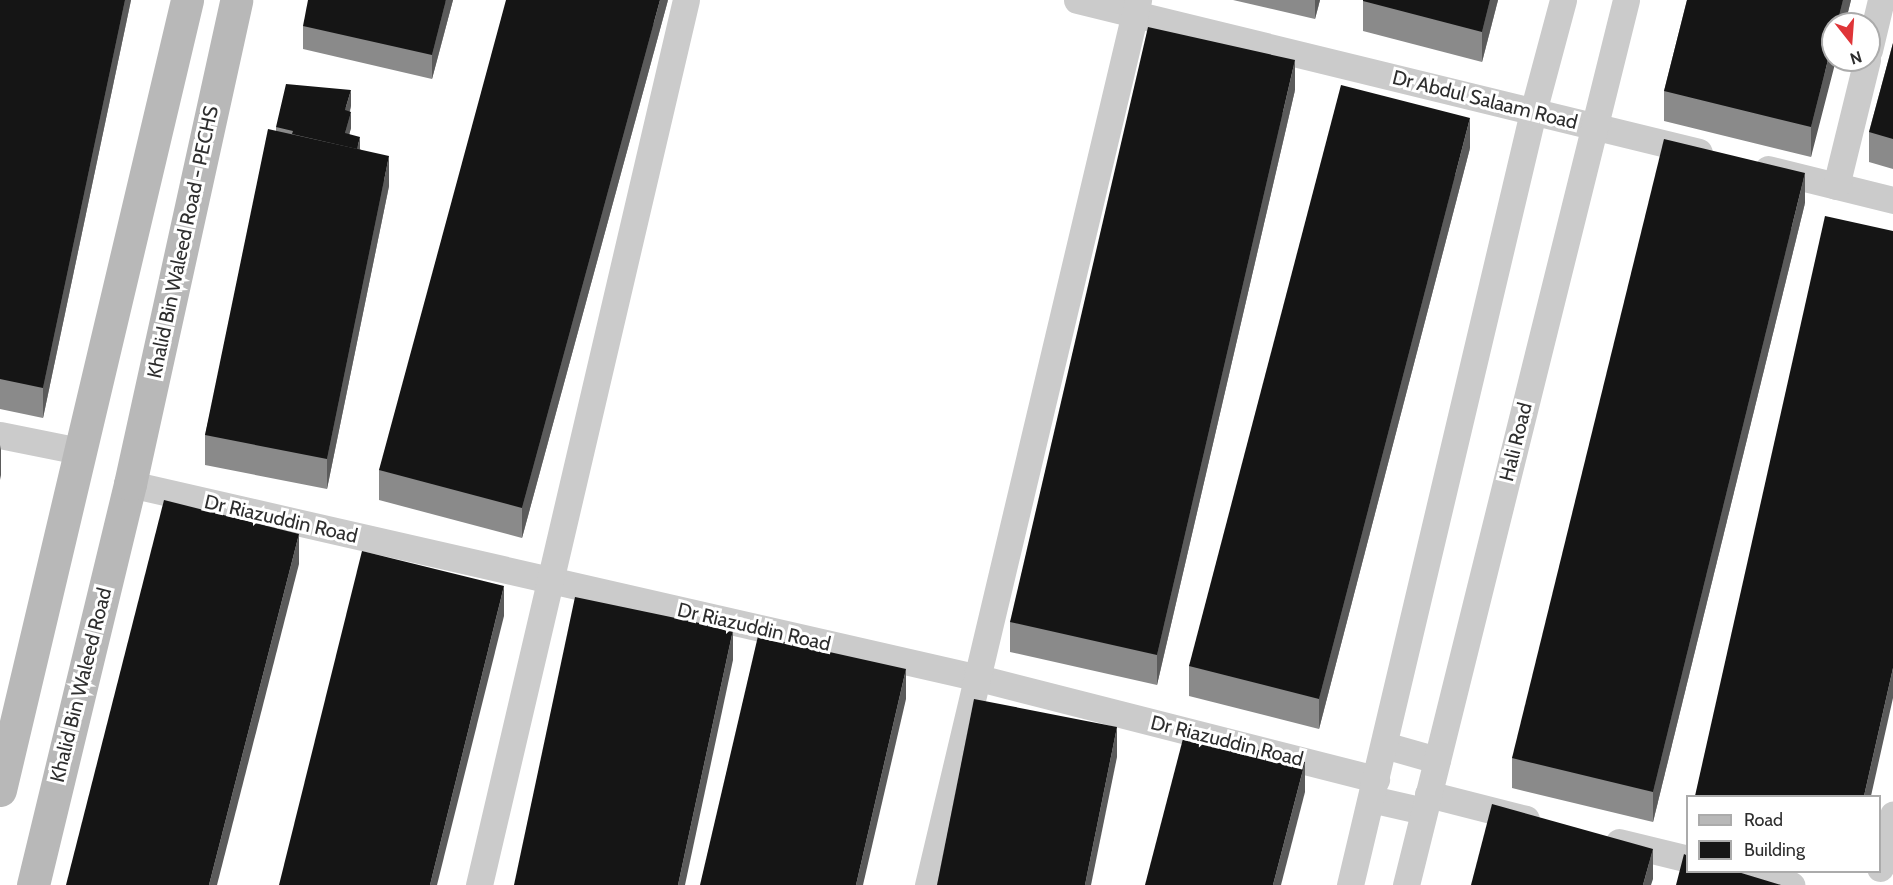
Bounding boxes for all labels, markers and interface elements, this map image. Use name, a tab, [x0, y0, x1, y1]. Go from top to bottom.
north arrow	[1821, 12, 1881, 72]
text: N	[1848, 47, 1864, 69]
street label: Dr Abdul Salaam Road	[1390, 65, 1580, 135]
street label: Khalid Bin Waleed Road - PECHS	[142, 104, 224, 380]
street label: Hali Road	[1495, 400, 1537, 484]
street label: Dr Riazuddin Road	[202, 490, 360, 548]
street label: Khalid Bin Waleed Road	[45, 585, 117, 785]
street label: Dr Riazuddin Road	[675, 598, 833, 656]
street label: Dr Riazuddin Road	[1148, 710, 1306, 772]
legend	[1686, 795, 1881, 873]
text: Road	[1744, 809, 1783, 831]
text: Building	[1744, 839, 1805, 861]

